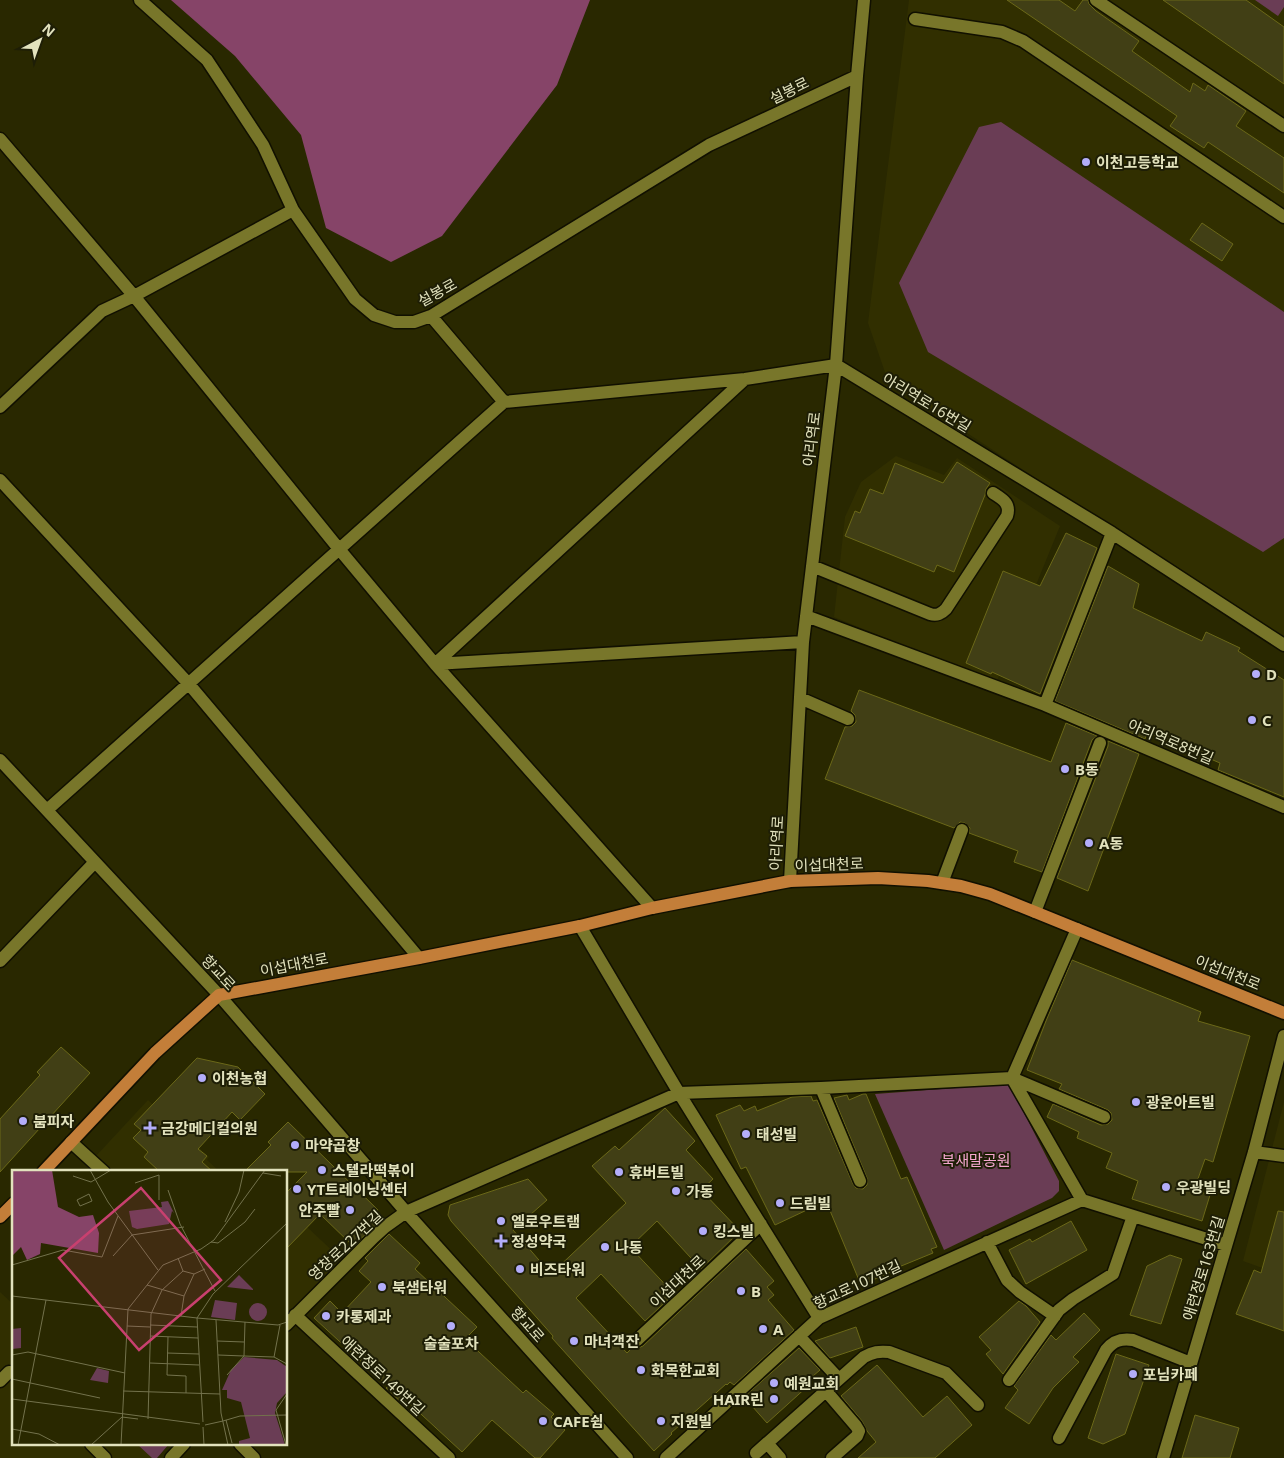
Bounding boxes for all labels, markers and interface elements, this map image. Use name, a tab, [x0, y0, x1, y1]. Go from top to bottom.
north arrow	[15, 15, 65, 65]
text: N	[38, 19, 59, 41]
street label: 설봉로	[766, 72, 812, 108]
place label: 이천고등학교	[1096, 152, 1179, 172]
marker: 이천고등학교	[1080, 156, 1092, 168]
street label: 설봉로	[414, 273, 460, 311]
street label: 아리역로16번길	[879, 368, 975, 436]
street label: 아리역로	[798, 410, 824, 468]
place label: D	[1266, 664, 1277, 684]
marker: D	[1250, 668, 1262, 680]
place label: C	[1262, 710, 1272, 730]
street label: 아리역로8번길	[1125, 714, 1217, 768]
marker: C	[1246, 714, 1258, 726]
place label: B동	[1075, 759, 1099, 779]
marker: B동	[1059, 763, 1071, 775]
street label: 아리역로	[765, 815, 787, 871]
place label: A동	[1099, 833, 1123, 853]
marker: A동	[1083, 837, 1095, 849]
street label: 이섭대천로	[794, 853, 864, 875]
street label: 이섭대천로	[258, 948, 330, 980]
street label: 향교로	[198, 950, 240, 994]
street label: 이섭대천로	[1192, 950, 1264, 994]
place label: 이천농협	[212, 1068, 267, 1088]
marker: 이천농협	[196, 1072, 208, 1084]
place label: 광운아트빌	[1146, 1092, 1215, 1112]
marker: 광운아트빌	[1130, 1096, 1142, 1108]
place label: 붐피자	[33, 1111, 75, 1131]
marker: 붐피자	[17, 1115, 29, 1127]
place label: 금강메디컬의원	[161, 1118, 258, 1138]
marker: 금강메디컬의원	[143, 1121, 157, 1135]
place label: 태성빌	[756, 1124, 797, 1144]
marker: 태성빌	[740, 1128, 752, 1140]
place label: 마약곱창	[305, 1135, 360, 1155]
marker: 마약곱창	[289, 1139, 301, 1151]
park label: 북새말공원	[941, 1150, 1011, 1170]
place label: 스텔라떡볶이	[332, 1160, 415, 1180]
place label: 휴버트빌	[629, 1162, 684, 1182]
marker: 스텔라떡볶이	[316, 1164, 328, 1176]
marker: 휴버트빌	[613, 1166, 625, 1178]
inset map	[12, 1170, 288, 1446]
place label: 우광빌딩	[1176, 1177, 1231, 1197]
place label: YT트레이닝센터	[307, 1179, 408, 1199]
place label: 가동	[686, 1181, 714, 1201]
marker: 우광빌딩	[1160, 1181, 1172, 1193]
marker: YT트레이닝센터	[291, 1183, 303, 1195]
marker: 가동	[670, 1185, 682, 1197]
place label: 드림빌	[790, 1193, 831, 1213]
marker: 드림빌	[774, 1197, 786, 1209]
place label: 안주빨	[299, 1200, 340, 1220]
marker: 안주빨	[344, 1204, 356, 1216]
street label: 영창로227번길	[304, 1205, 386, 1285]
place label: 엘로우트램	[511, 1211, 580, 1231]
street label: 애련정로163번길	[1178, 1213, 1228, 1323]
marker: 엘로우트램	[495, 1215, 507, 1227]
place label: 킹스빌	[713, 1221, 754, 1241]
marker: 킹스빌	[697, 1225, 709, 1237]
place label: 정성약국	[511, 1231, 566, 1251]
marker: 정성약국	[495, 1235, 507, 1247]
place label: 나동	[615, 1237, 643, 1257]
marker: 나동	[599, 1241, 611, 1253]
street label: 이섭대천로	[645, 1250, 709, 1312]
street label: 향교로107번길	[810, 1255, 904, 1313]
place label: 비즈타워	[530, 1259, 585, 1279]
marker: 비즈타워	[514, 1263, 526, 1275]
place label: 북샘타워	[392, 1277, 447, 1297]
marker: 북샘타워	[376, 1281, 388, 1293]
place label: B	[751, 1281, 761, 1301]
marker: B	[735, 1285, 747, 1297]
street label: 향교로	[507, 1302, 549, 1346]
place label: 카롱제과	[336, 1306, 391, 1326]
marker: 카롱제과	[320, 1310, 332, 1322]
place label: A	[773, 1319, 784, 1339]
marker: 술술포차	[445, 1320, 457, 1332]
marker: A	[757, 1323, 769, 1335]
street label: 애련정로149번길	[336, 1331, 430, 1419]
place label: 마녀객잔	[584, 1331, 639, 1351]
place label: 술술포차	[423, 1333, 479, 1353]
marker: 마녀객잔	[568, 1335, 580, 1347]
place label: 화목한교회	[651, 1360, 720, 1380]
marker: 화목한교회	[635, 1364, 647, 1376]
place label: 포님카페	[1143, 1364, 1198, 1384]
marker: 포님카페	[1127, 1368, 1139, 1380]
place label: 예원교회	[784, 1373, 839, 1393]
marker: 예원교회	[768, 1377, 780, 1389]
place label: HAIR린	[713, 1389, 764, 1409]
marker: HAIR린	[768, 1393, 780, 1405]
place label: CAFE쉼	[553, 1411, 603, 1431]
place label: 지원빌	[671, 1411, 712, 1431]
marker: CAFE쉼	[537, 1415, 549, 1427]
marker: 지원빌	[655, 1415, 667, 1427]

